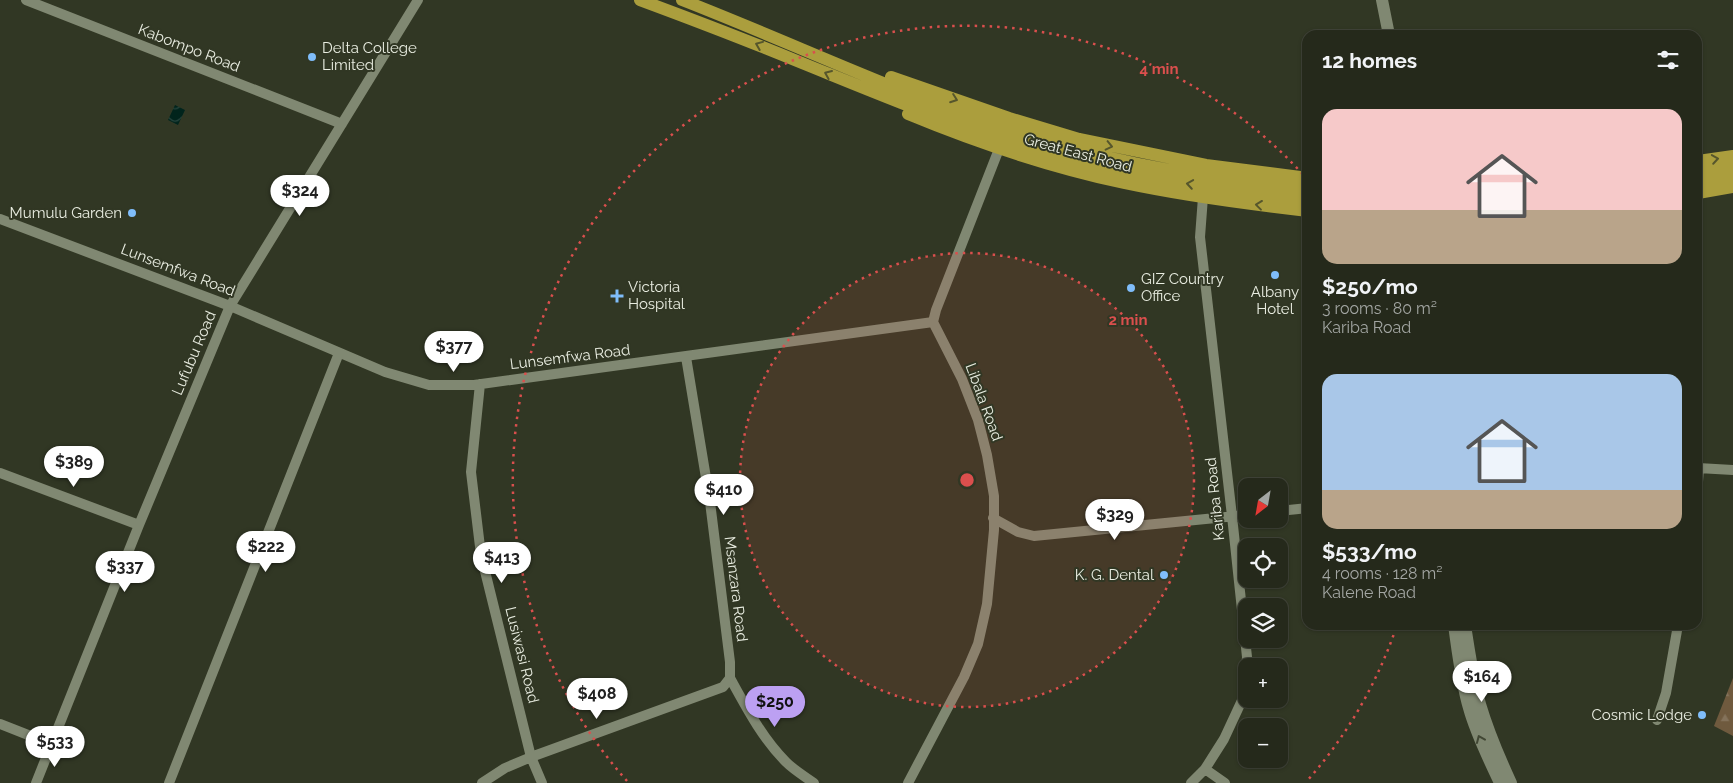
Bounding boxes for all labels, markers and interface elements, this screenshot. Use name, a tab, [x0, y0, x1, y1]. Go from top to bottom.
street label: Kabompo Road	[135, 20, 243, 76]
place label: Delta College Limited	[322, 39, 417, 74]
one-way arrow	[755, 41, 764, 52]
icon: filters	[1654, 46, 1682, 74]
text: 12 homes	[1322, 48, 1417, 73]
marker: Delta College Limited	[306, 51, 318, 63]
text: 4 min	[1139, 60, 1179, 78]
one-way arrow	[824, 69, 833, 80]
one-way arrow	[949, 93, 958, 103]
street label: Great East Road	[1022, 130, 1134, 176]
one-way arrow	[1105, 140, 1114, 151]
icon: home	[1457, 141, 1547, 231]
one-way arrow	[1711, 154, 1720, 164]
pin: $324	[270, 174, 330, 217]
one-way arrow	[1185, 179, 1194, 189]
text: $324	[281, 181, 319, 200]
one-way arrow	[1255, 200, 1263, 211]
place label: Mumulu Garden	[10, 204, 122, 222]
marker: Mumulu Garden	[126, 207, 138, 219]
street label: Lunsemfwa Road	[118, 240, 238, 300]
marker: Albany Hotel	[1269, 269, 1281, 281]
place label: GIZ Country Office	[1141, 270, 1224, 305]
text: $250/mo	[1322, 274, 1418, 299]
place label: Victoria Hospital	[628, 278, 686, 313]
marker: GIZ Country Office	[1125, 282, 1137, 294]
place label: Albany Hotel	[1251, 283, 1299, 318]
marker: Victoria Hospital	[610, 289, 624, 303]
text: 3 rooms · 80 m²	[1322, 299, 1437, 318]
street label: Lufubu Road	[168, 308, 220, 398]
text: 2 min	[1109, 311, 1147, 329]
text: Kariba Road	[1322, 318, 1411, 337]
pin: $377	[424, 330, 484, 373]
text: $377	[435, 337, 473, 356]
street label: Lunsemfwa Road	[509, 341, 631, 373]
street label: Libala Road	[962, 361, 1006, 443]
icon: home	[1457, 406, 1547, 496]
pin: $389	[44, 446, 104, 488]
text: $389	[55, 452, 93, 471]
street label: Kariba Road	[1202, 456, 1228, 542]
centre of rings	[958, 471, 976, 489]
pin: $410	[694, 474, 754, 516]
north arrow	[1238, 478, 1288, 528]
map controls	[1238, 478, 1288, 768]
text: $410	[705, 480, 743, 499]
pin: $329	[1085, 498, 1145, 541]
text: $329	[1096, 505, 1134, 524]
pin: $222	[236, 530, 296, 573]
street label: Msanzara Road	[721, 535, 751, 643]
text: $222	[247, 537, 285, 556]
button: locate	[1238, 538, 1288, 588]
text: $533/mo	[1322, 539, 1417, 564]
pin: $413	[472, 542, 532, 584]
text: $413	[484, 548, 520, 567]
pin: $337	[95, 550, 155, 593]
text: $337	[107, 557, 143, 576]
text: 4 rooms · 128 m²	[1322, 564, 1443, 583]
place label: K. G. Dental	[1075, 566, 1155, 584]
marker: K. G. Dental	[1158, 569, 1170, 581]
text: Kalene Road	[1322, 583, 1416, 602]
button: layers	[1238, 598, 1288, 648]
street label: Lusiwasi Road	[501, 605, 543, 705]
button: +	[1238, 658, 1288, 708]
pin: $164	[1452, 660, 1512, 703]
text: $164	[1464, 667, 1500, 686]
pin: $408	[567, 678, 627, 720]
text: $408	[578, 684, 616, 703]
pin: $250	[745, 686, 805, 728]
text: $250	[756, 692, 794, 711]
place label: Cosmic Lodge	[1592, 706, 1692, 724]
marker: Cosmic Lodge	[1696, 709, 1708, 721]
button: −	[1238, 718, 1288, 768]
pin: $533	[25, 726, 85, 768]
text: $533	[37, 732, 73, 751]
one-way arrow	[1476, 735, 1486, 743]

